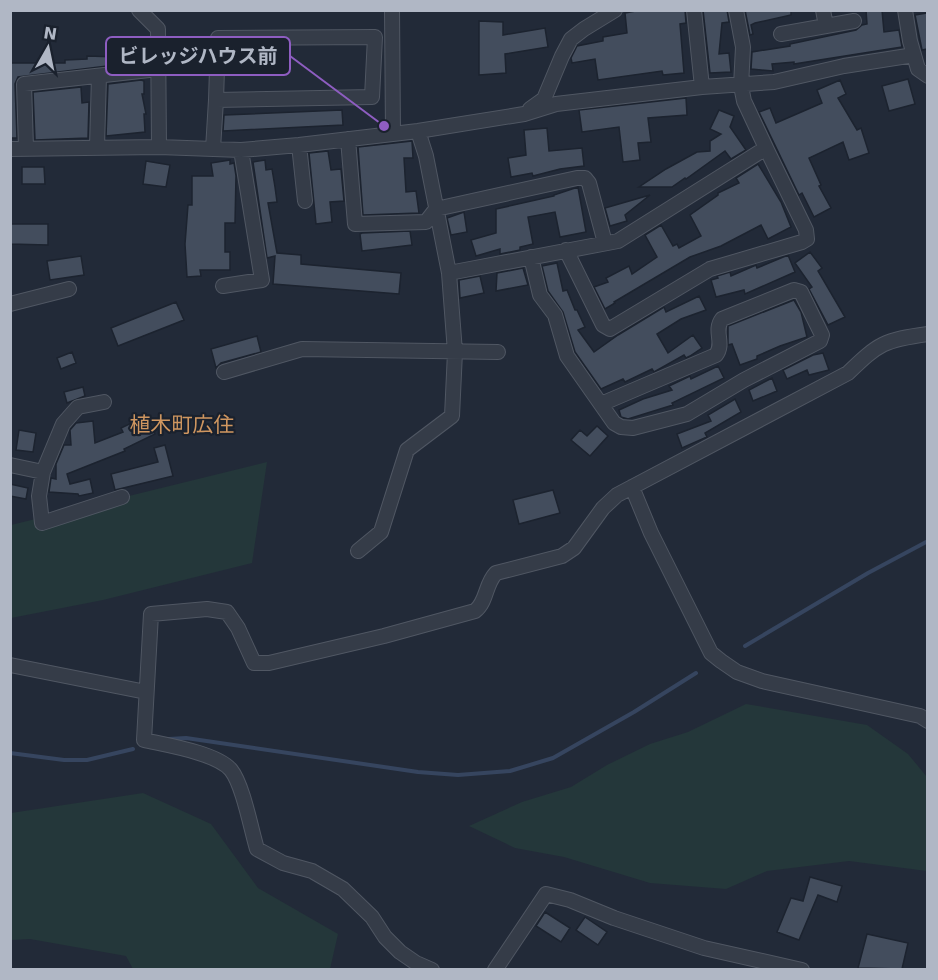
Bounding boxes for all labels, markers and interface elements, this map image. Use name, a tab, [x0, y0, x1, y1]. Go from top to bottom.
north arrow	[18, 18, 78, 78]
text: N	[42, 23, 58, 44]
callout: ビレッジハウス前	[106, 37, 290, 75]
text: ビレッジハウス前	[119, 44, 277, 68]
district label: 植木町広住	[130, 413, 235, 437]

